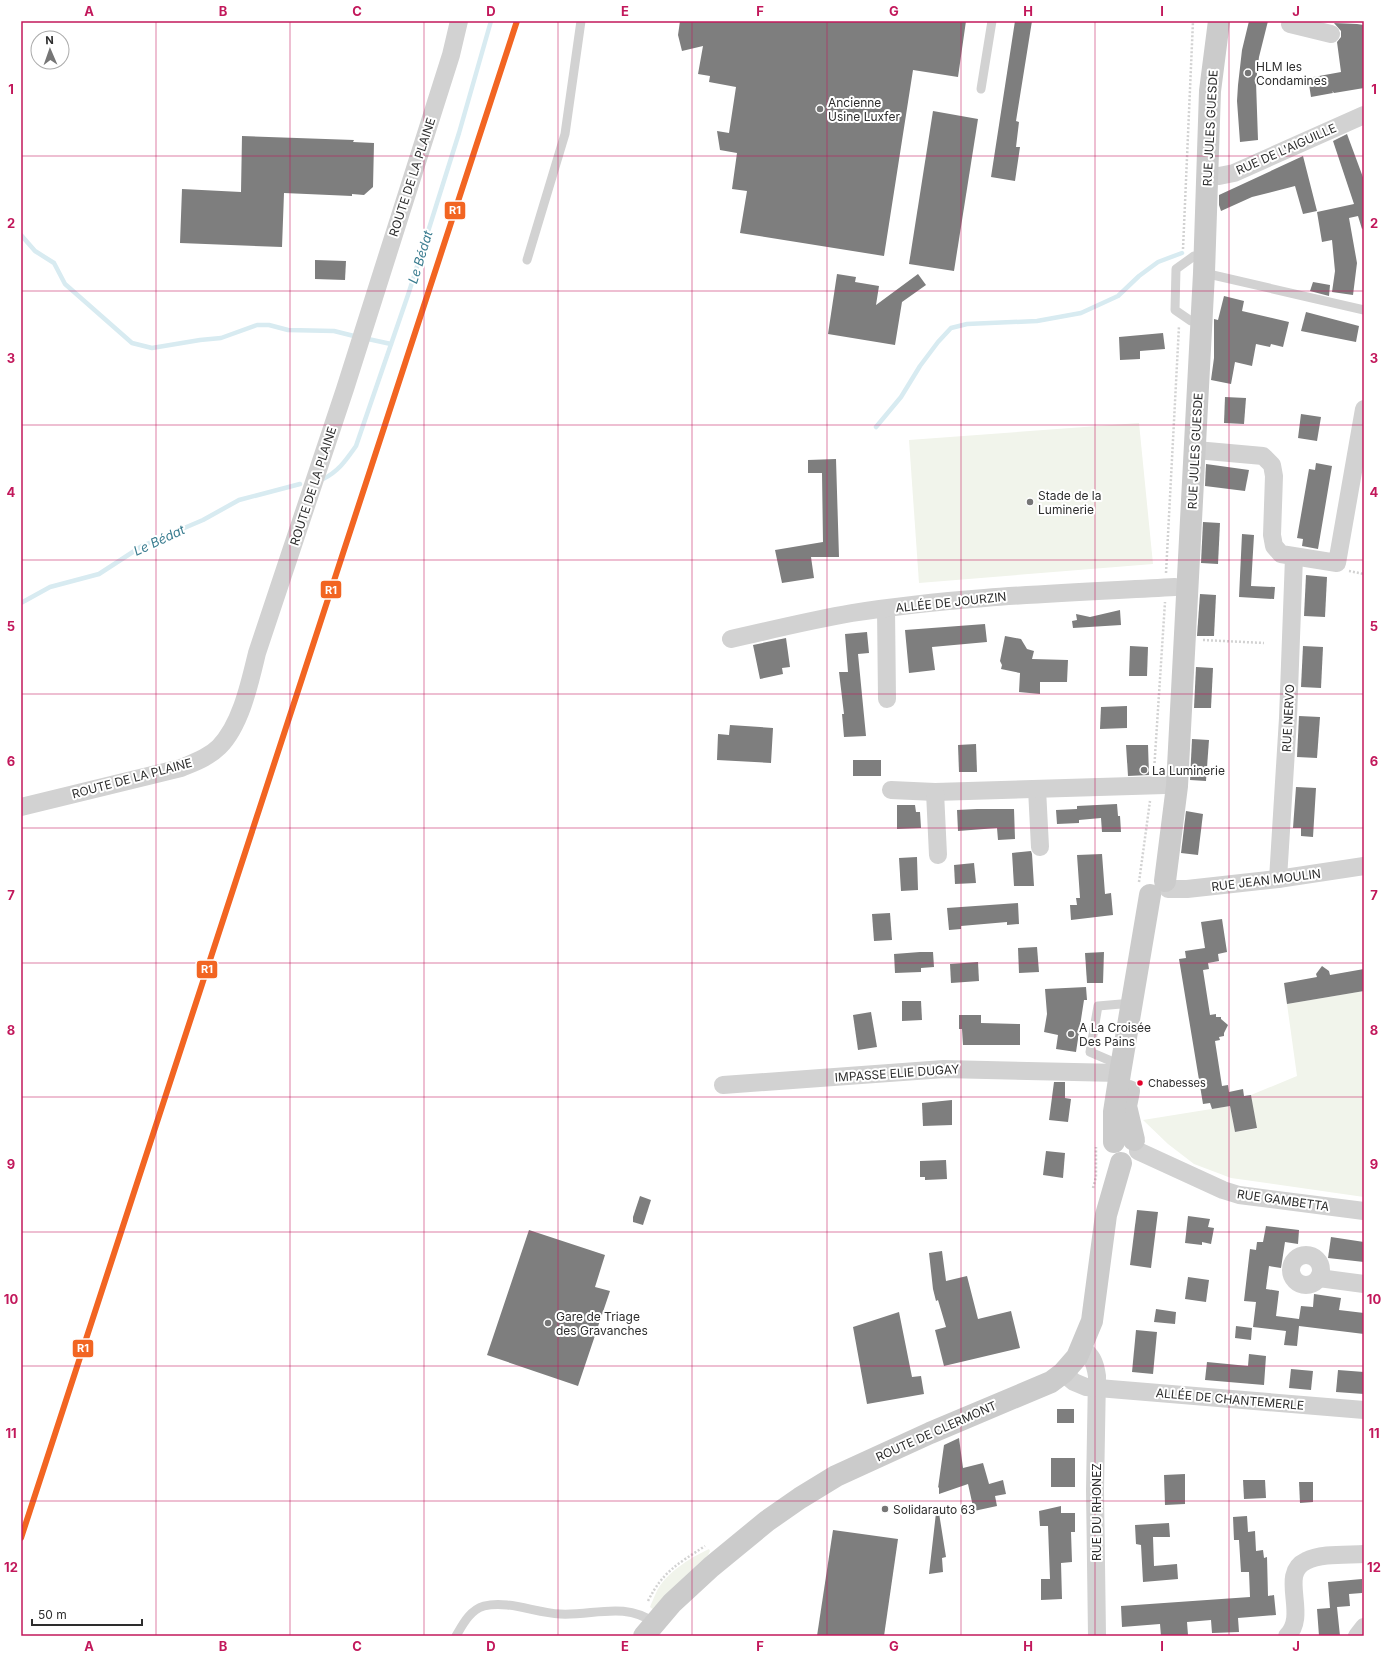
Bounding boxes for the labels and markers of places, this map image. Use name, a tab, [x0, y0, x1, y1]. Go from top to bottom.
place label: HLM les Condamines	[1256, 59, 1327, 88]
marker: HLM les Condamines	[1243, 68, 1253, 78]
place label: Ancienne Usine Luxfer	[828, 95, 900, 124]
marker: Ancienne Usine Luxfer	[815, 104, 825, 114]
place label: Stade de la Luminerie	[1038, 488, 1102, 517]
marker: Stade de la Luminerie	[1025, 497, 1035, 507]
place label: La Luminerie	[1152, 763, 1225, 778]
marker: La Luminerie	[1139, 765, 1149, 775]
place label: A La Croisée Des Pains	[1079, 1020, 1151, 1049]
marker: A La Croisée Des Pains	[1066, 1029, 1076, 1039]
place label: Chabesses	[1148, 1076, 1206, 1090]
marker: Chabesses	[1135, 1078, 1145, 1088]
place label: Gare de Triage des Gravanches	[556, 1309, 648, 1338]
marker: Gare de Triage des Gravanches	[543, 1318, 553, 1328]
place label: Solidarauto 63	[893, 1502, 975, 1517]
marker: Solidarauto 63	[880, 1504, 890, 1514]

